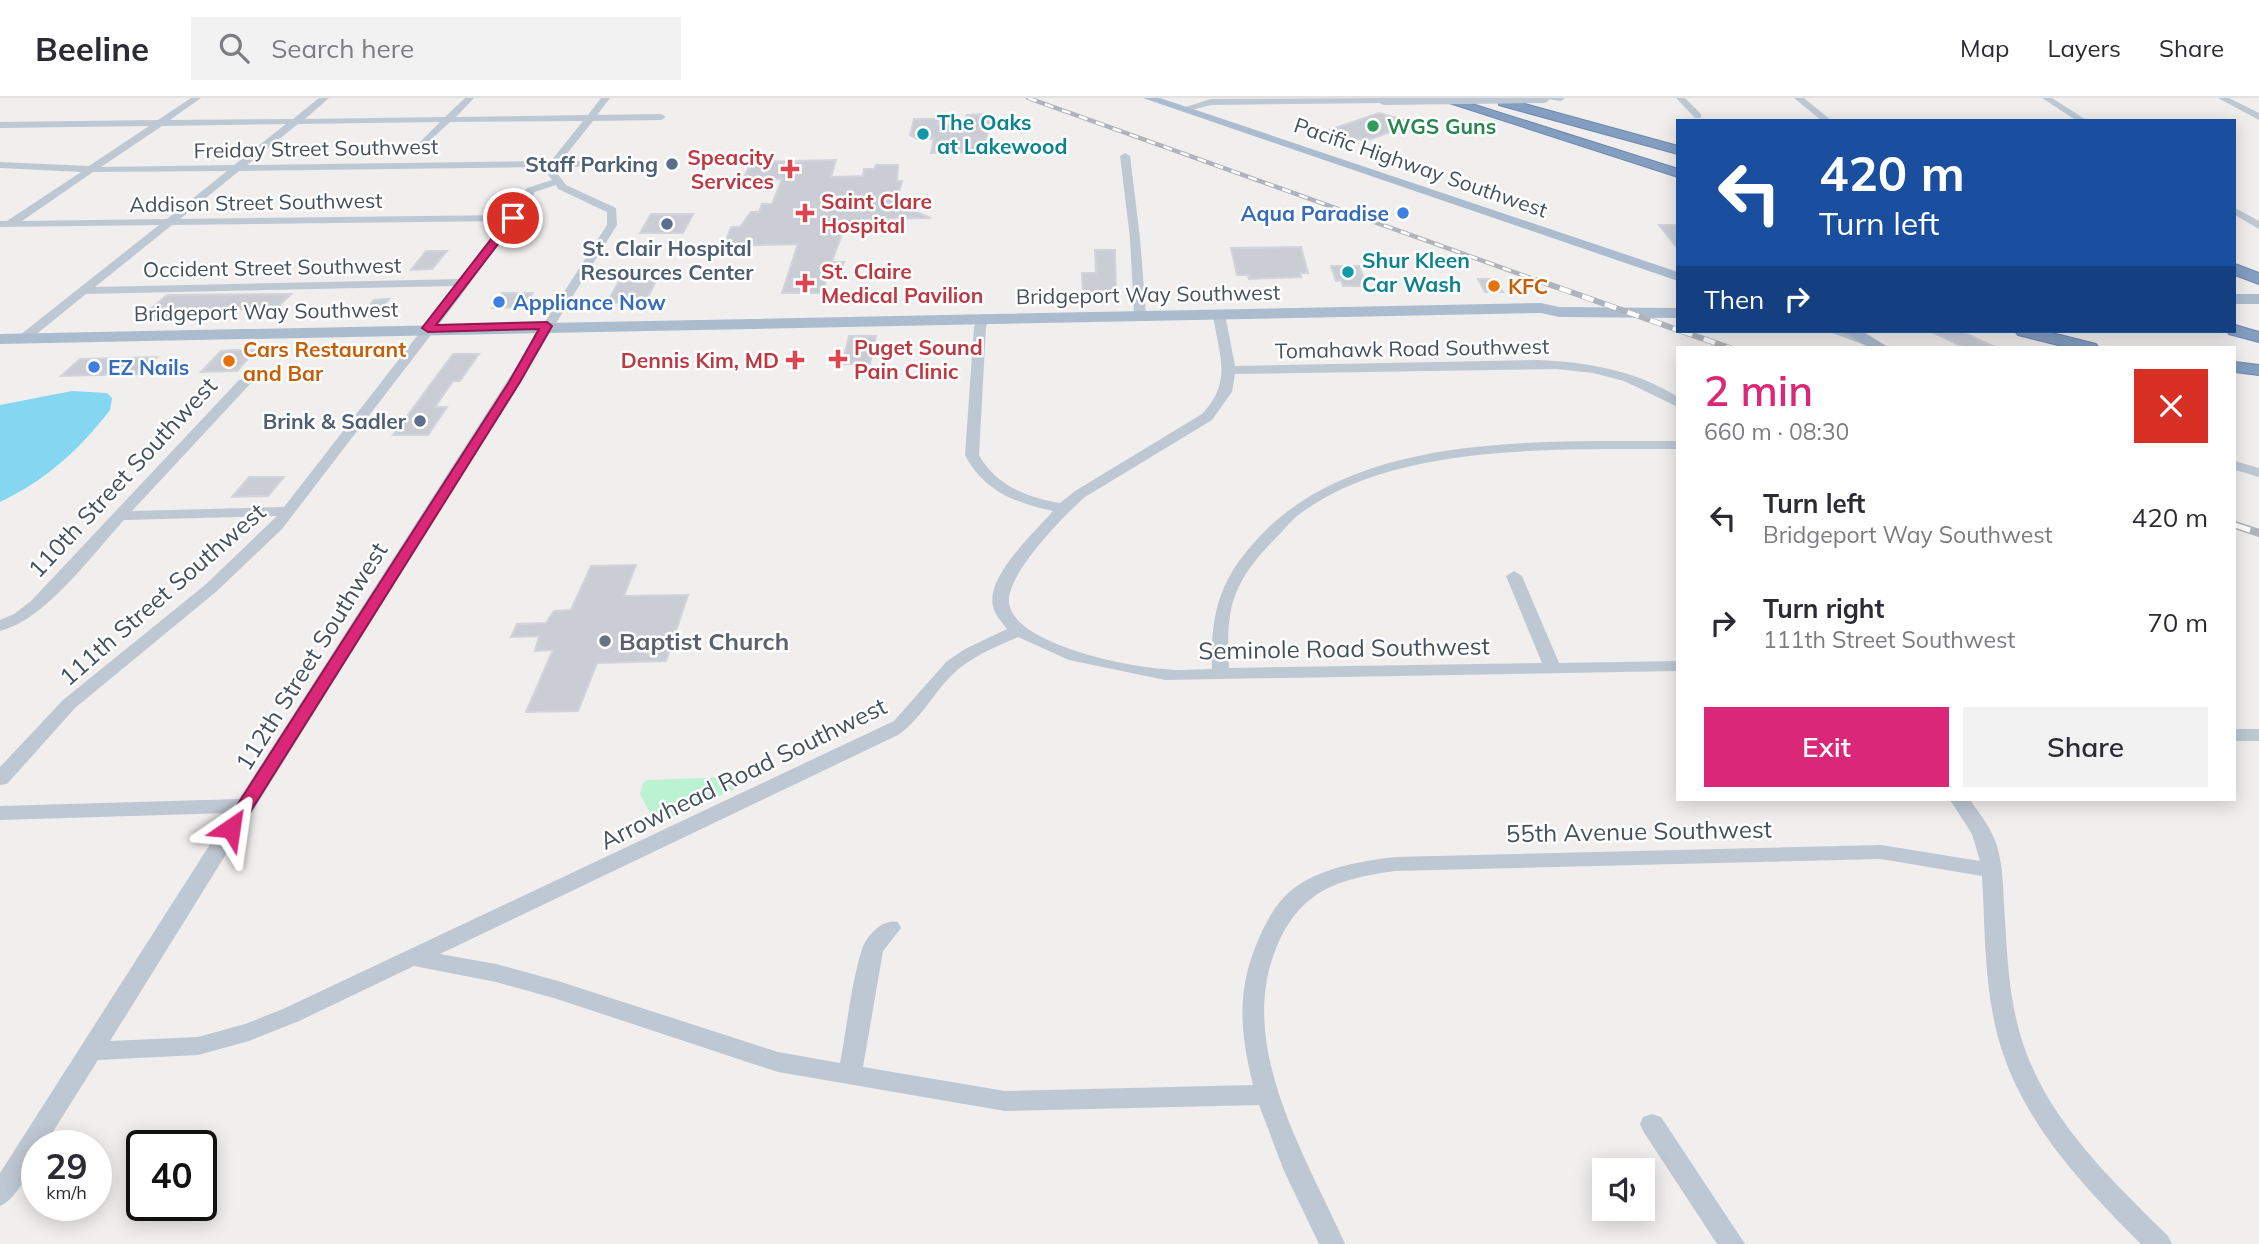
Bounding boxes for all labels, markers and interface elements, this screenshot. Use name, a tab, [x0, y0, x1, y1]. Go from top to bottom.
search box	[191, 17, 681, 80]
text: Beeline	[35, 28, 149, 69]
icon: search	[215, 29, 253, 67]
text: Search here	[271, 32, 414, 65]
text: Map	[1960, 33, 2009, 63]
text: Layers	[2047, 33, 2121, 63]
text: Share	[2159, 33, 2224, 63]
place label: The Oaks at Lakewood	[937, 109, 1067, 159]
street label: Pacific Highway Southwest	[1291, 111, 1551, 223]
place label: WGS Guns	[1387, 113, 1496, 139]
marker: WGS Guns	[1365, 118, 1381, 134]
marker: The Oaks at Lakewood	[915, 126, 931, 142]
street label: Freiday Street Southwest	[193, 133, 439, 163]
text: 420 m	[1819, 142, 1965, 203]
place label: Speacity Services	[687, 144, 775, 194]
icon: left	[1704, 147, 1795, 238]
place label: Staff Parking	[525, 151, 658, 177]
marker: Staff Parking	[664, 156, 680, 172]
marker: Speacity Services	[780, 159, 800, 179]
street label: Addison Street Southwest	[129, 187, 383, 217]
pin	[483, 188, 543, 248]
place label: Saint Clare Hospital	[821, 188, 932, 238]
icon: arrive	[494, 199, 532, 237]
place label: Aqua Paradise	[1241, 200, 1389, 226]
marker: Saint Clare Hospital	[795, 203, 815, 223]
text: Turn left	[1819, 203, 1939, 243]
marker: Aqua Paradise	[1395, 205, 1411, 221]
marker: St. Clair Hospital Resources Center	[659, 216, 675, 232]
place label: St. Clair Hospital Resources Center	[580, 235, 754, 285]
place label: Shur Kleen Car Wash	[1362, 247, 1470, 297]
street label: Occident Street Southwest	[143, 252, 401, 282]
place label: St. Claire Medical Pavilion	[821, 258, 983, 308]
marker: Shur Kleen Car Wash	[1340, 264, 1356, 280]
marker: St. Claire Medical Pavilion	[795, 273, 815, 293]
place label: KFC	[1508, 273, 1548, 299]
marker: KFC	[1486, 278, 1502, 294]
street label: Bridgeport Way Southwest	[1016, 279, 1280, 309]
icon: right	[1778, 280, 1816, 318]
text: Then	[1704, 283, 1764, 316]
place label: Appliance Now	[513, 289, 666, 315]
marker: Appliance Now	[491, 294, 507, 310]
street label: Bridgeport Way Southwest	[134, 296, 398, 326]
street label: Tomahawk Road Southwest	[1275, 333, 1549, 363]
place label: Puget Sound Pain Clinic	[854, 334, 983, 384]
place label: Cars Restaurant and Bar	[243, 336, 406, 386]
place label: Dennis Kim, MD	[621, 347, 779, 373]
marker: Puget Sound Pain Clinic	[828, 349, 848, 369]
marker: Dennis Kim, MD	[785, 350, 805, 370]
marker: Cars Restaurant and Bar	[221, 353, 237, 369]
place label: EZ Nails	[108, 354, 189, 380]
marker: EZ Nails	[86, 359, 102, 375]
text: 2 min	[1704, 364, 1813, 417]
button: close	[2134, 369, 2208, 443]
street label: 110th Street Southwest	[21, 370, 223, 584]
place label: Brink & Sadler	[263, 408, 407, 434]
marker: Brink & Sadler	[412, 413, 428, 429]
text: 660 m · 08:30	[1704, 417, 1849, 446]
text: Turn left	[1763, 487, 1865, 520]
street label: 111th Street Southwest	[53, 496, 271, 692]
icon: left	[1704, 499, 1742, 537]
text: 420 m	[2132, 501, 2208, 534]
text: Bridgeport Way Southwest	[1763, 520, 2053, 549]
street label: 112th Street Southwest	[229, 536, 393, 776]
text: Turn right	[1763, 592, 1884, 625]
icon: right	[1704, 604, 1742, 642]
text: 70 m	[2147, 606, 2208, 639]
text: 111th Street Southwest	[1763, 625, 2015, 654]
place label: Baptist Church	[619, 626, 789, 656]
street label: Seminole Road Southwest	[1198, 630, 1490, 666]
marker: Baptist Church	[597, 633, 613, 649]
street label: Arrowhead Road Southwest	[595, 690, 891, 856]
button: Exit	[1704, 707, 1949, 787]
button: Share	[1963, 707, 2208, 787]
position arrow	[194, 791, 268, 865]
street label: 55th Avenue Southwest	[1506, 814, 1772, 848]
speed limit sign: 40	[126, 1130, 217, 1221]
text: 29	[45, 1144, 88, 1188]
map controls	[1592, 1158, 1655, 1221]
button: sound	[1592, 1158, 1655, 1221]
text: km/h	[46, 1181, 87, 1204]

